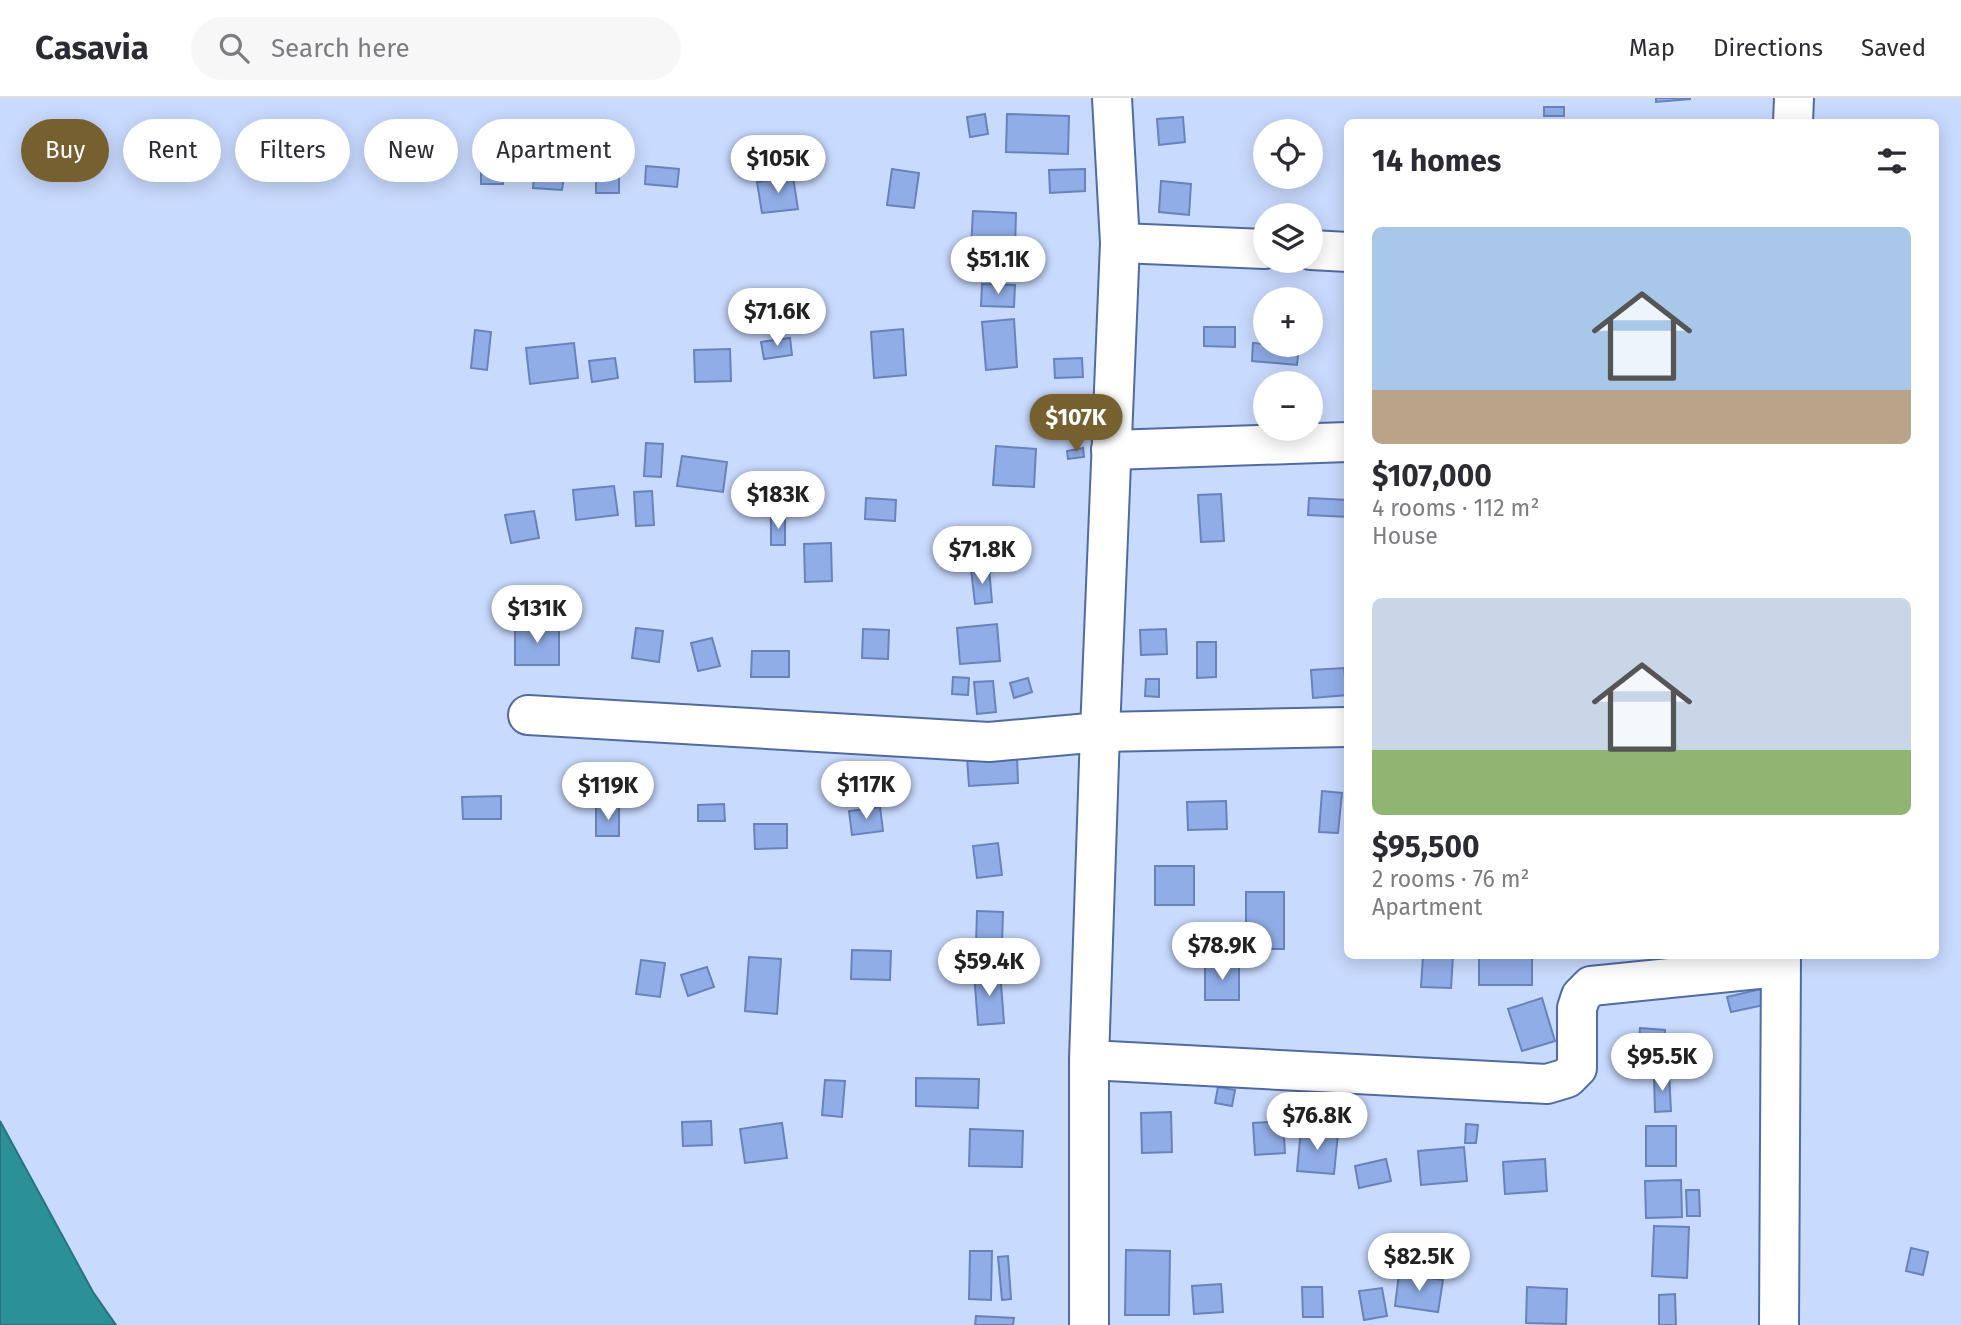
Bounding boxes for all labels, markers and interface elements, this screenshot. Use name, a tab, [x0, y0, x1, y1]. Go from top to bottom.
search box	[191, 17, 681, 80]
text: Casavia	[35, 28, 149, 68]
icon: search	[215, 29, 253, 67]
text: Search here	[271, 33, 410, 64]
text: Map	[1629, 34, 1675, 62]
text: Directions	[1713, 34, 1823, 62]
text: Saved	[1861, 34, 1926, 62]
chip: Buy	[21, 119, 109, 182]
chip: Rent	[123, 119, 221, 182]
chip: Filters	[235, 119, 350, 182]
chip: New	[364, 119, 458, 182]
chip: Apartment	[472, 119, 635, 182]
map controls	[1253, 119, 1323, 441]
button: locate	[1253, 119, 1323, 189]
pin: $105K	[729, 136, 827, 195]
icon: filters	[1873, 142, 1911, 180]
text: 14 homes	[1372, 143, 1501, 179]
text: $105K	[747, 144, 809, 172]
button: layers	[1253, 203, 1323, 273]
pin: $51.1K	[941, 236, 1055, 296]
text: $51.1K	[967, 245, 1029, 273]
icon: home	[1579, 273, 1705, 399]
button: +	[1253, 287, 1323, 357]
pin: $71.6K	[720, 288, 834, 348]
text: $71.6K	[744, 297, 810, 325]
button: −	[1253, 371, 1323, 441]
pin: $107K	[1027, 394, 1125, 454]
text: $107K	[1046, 403, 1106, 431]
text: $107,000	[1372, 458, 1492, 494]
pin: $183K	[729, 472, 827, 531]
text: $183K	[747, 480, 809, 508]
text: 4 rooms · 112 m²	[1372, 494, 1539, 522]
text: House	[1372, 522, 1438, 550]
pin: $71.8K	[925, 526, 1039, 586]
text: $71.8K	[949, 535, 1015, 563]
pin: $131K	[488, 586, 586, 645]
text: $131K	[507, 594, 567, 622]
icon: home	[1579, 644, 1705, 770]
pin: $119K	[559, 762, 657, 822]
pin: $117K	[817, 762, 915, 821]
text: $117K	[837, 770, 895, 798]
text: $119K	[578, 771, 638, 799]
text: $95,500	[1372, 829, 1480, 865]
text: 2 rooms · 76 m²	[1372, 865, 1530, 893]
text: Apartment	[1372, 893, 1482, 921]
pin: $78.9K	[1165, 922, 1279, 982]
text: $78.9K	[1188, 931, 1256, 959]
pin: $59.4K	[932, 939, 1046, 998]
text: $59.4K	[954, 947, 1024, 975]
pin: $95.5K	[1605, 1034, 1719, 1093]
text: $95.5K	[1627, 1042, 1697, 1070]
pin: $76.8K	[1260, 1093, 1374, 1152]
text: $76.8K	[1283, 1101, 1351, 1129]
pin: $82.5K	[1362, 1234, 1476, 1293]
text: $82.5K	[1384, 1242, 1454, 1270]

